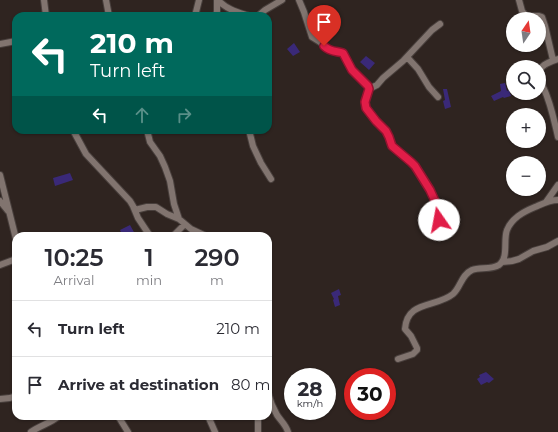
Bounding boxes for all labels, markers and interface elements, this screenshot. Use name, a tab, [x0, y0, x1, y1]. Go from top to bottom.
pin	[307, 5, 341, 46]
icon: arrive	[313, 11, 335, 33]
north arrow	[506, 12, 546, 52]
map controls	[506, 12, 546, 196]
text: 210 m	[90, 26, 174, 60]
icon: left	[24, 28, 76, 80]
text: Turn left	[90, 60, 165, 82]
button: search	[506, 60, 546, 100]
icon: left	[89, 104, 111, 126]
icon: ahead	[131, 104, 153, 126]
icon: right	[173, 104, 195, 126]
button: +	[506, 108, 546, 148]
button: −	[506, 156, 546, 196]
position arrow	[418, 199, 460, 241]
text: 10:25	[44, 243, 104, 272]
text: 1	[144, 243, 154, 272]
text: 290	[194, 243, 240, 272]
text: Arrival	[53, 272, 94, 288]
text: min	[136, 272, 162, 288]
text: m	[210, 272, 224, 288]
icon: left	[24, 318, 46, 340]
text: Turn left	[58, 319, 125, 338]
text: 210 m	[216, 319, 260, 338]
speed limit sign: 30	[344, 368, 396, 420]
icon: arrive	[24, 374, 46, 396]
text: Arrive at destination	[58, 375, 219, 394]
text: 80 m	[231, 375, 270, 394]
text: 28	[298, 377, 323, 401]
text: km/h	[297, 397, 323, 410]

